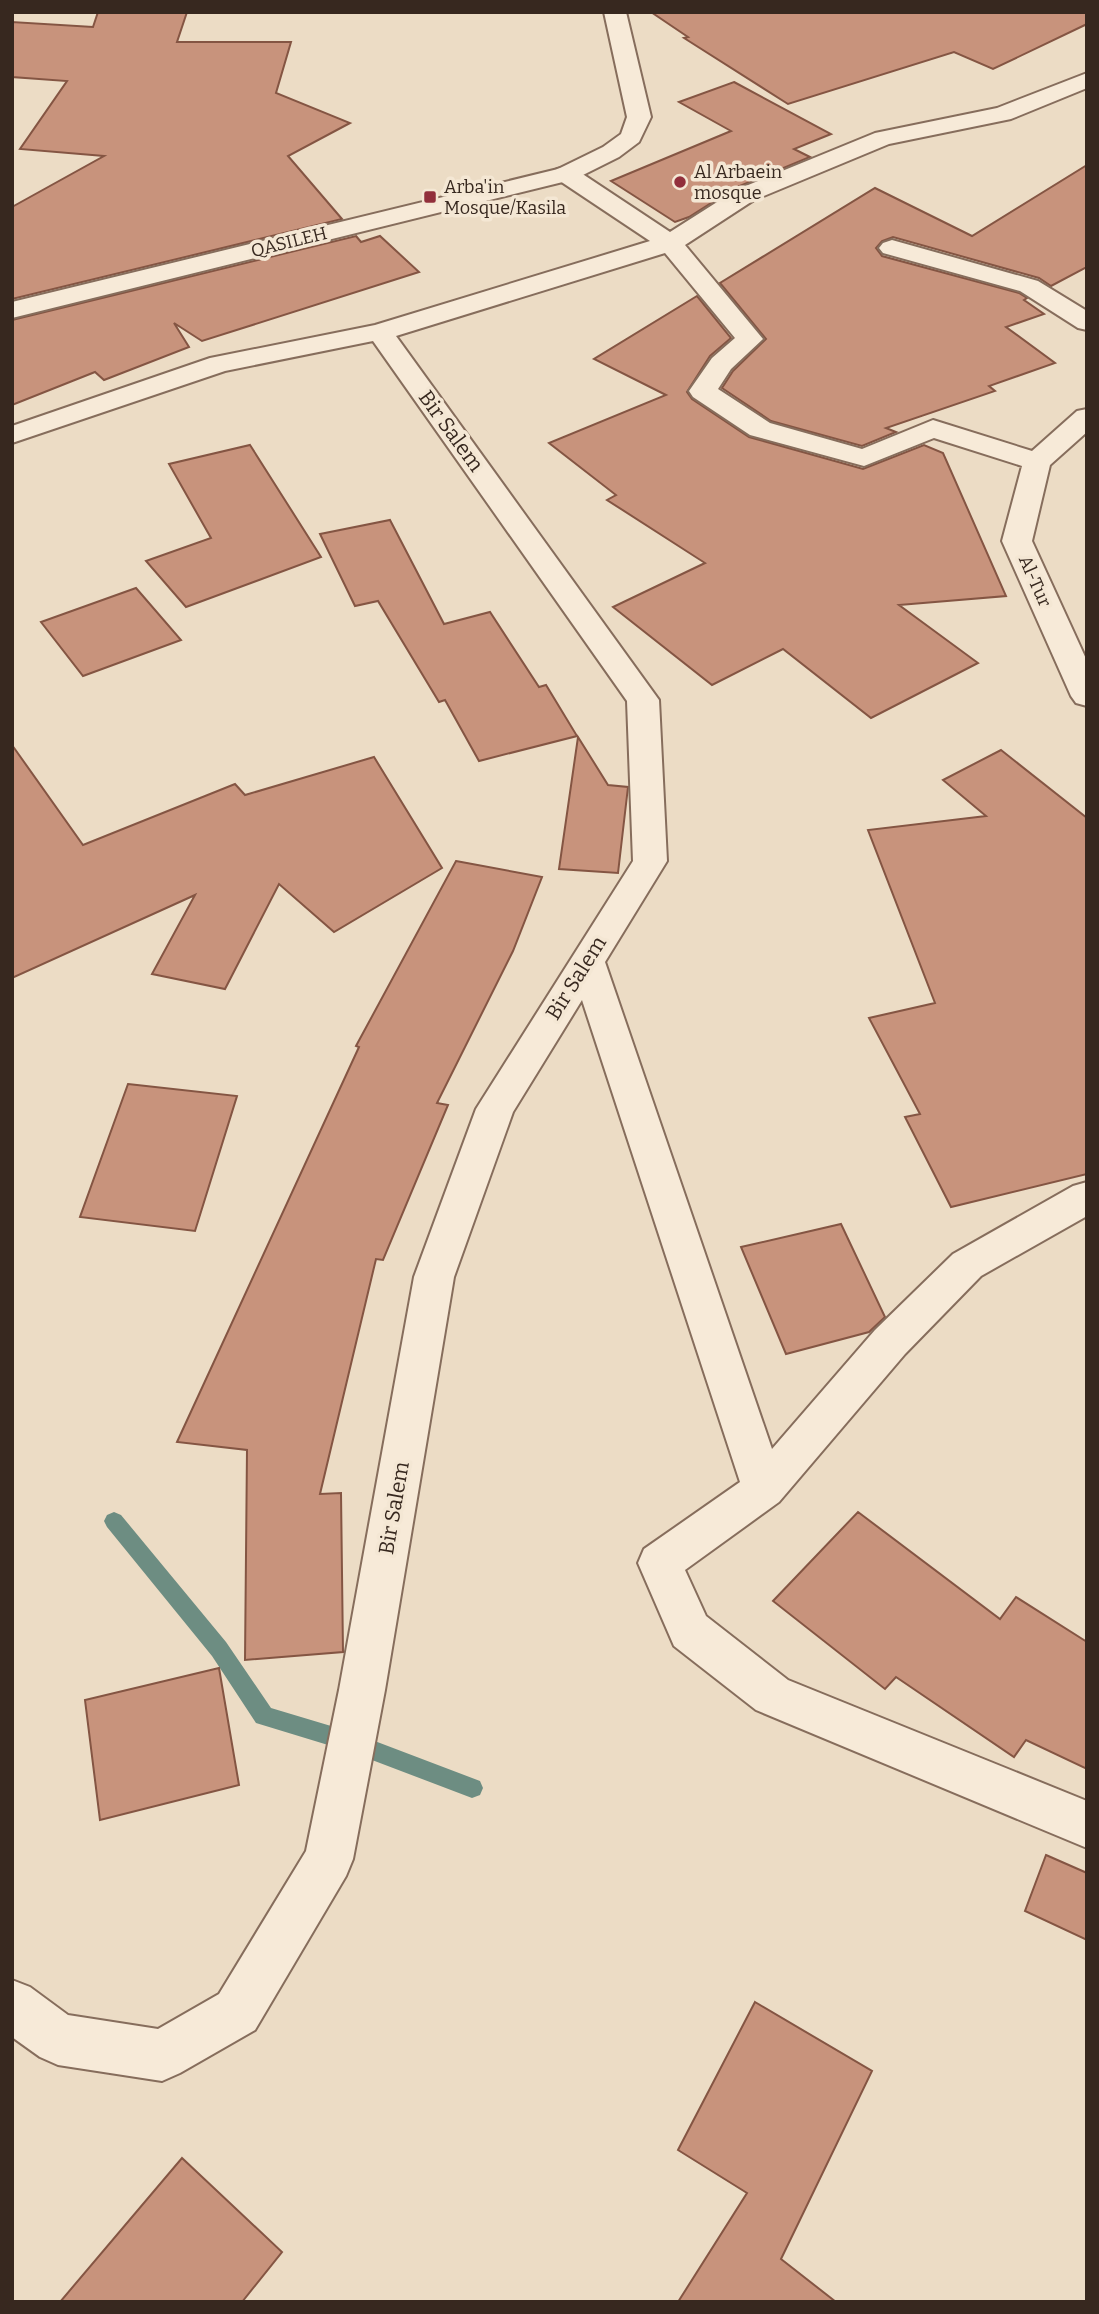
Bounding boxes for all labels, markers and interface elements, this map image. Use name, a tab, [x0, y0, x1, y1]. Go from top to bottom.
place label: Al Arbaein mosque	[694, 161, 783, 204]
marker: Al Arbaein mosque	[672, 174, 688, 190]
place label: Arba'in Mosque/Kasila	[444, 176, 566, 219]
marker: Arba'in Mosque/Kasila	[422, 189, 438, 205]
street label: QASILEH	[249, 222, 329, 262]
street label: Bir Salem	[413, 385, 489, 477]
street label: Al-Tur	[1014, 552, 1056, 610]
street label: Bir Salem	[540, 931, 612, 1025]
street label: Bir Salem	[373, 1459, 415, 1557]

